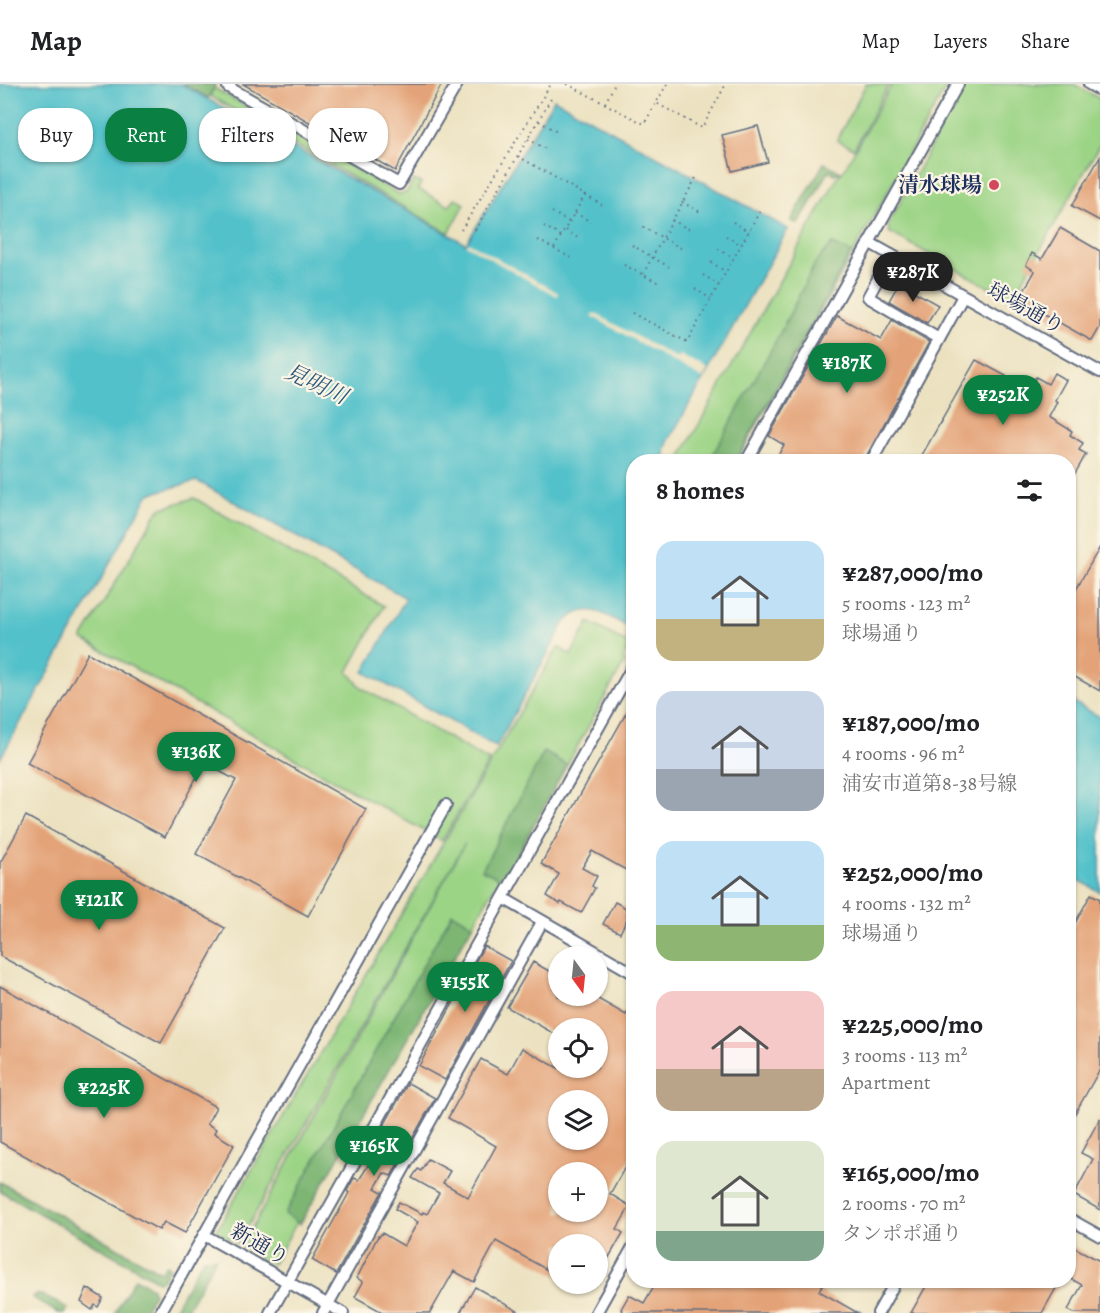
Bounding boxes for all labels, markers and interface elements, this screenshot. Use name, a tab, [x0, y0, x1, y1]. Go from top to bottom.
text: Map	[30, 22, 82, 60]
text: Map	[861, 27, 900, 55]
text: Layers	[933, 27, 988, 55]
text: Share	[1021, 27, 1070, 55]
chip: Buy	[18, 108, 93, 162]
chip: Rent	[105, 108, 187, 162]
chip: Filters	[199, 108, 296, 162]
chip: New	[308, 108, 388, 162]
place label: 清水球場	[898, 171, 982, 199]
marker: 清水球場	[987, 178, 1001, 192]
pin: ¥287K	[871, 252, 955, 303]
text: ¥287K	[887, 258, 939, 285]
street label: 球場通り	[982, 275, 1070, 341]
pin: ¥187K	[805, 343, 889, 394]
text: ¥187K	[822, 349, 872, 376]
water label: 見明川	[280, 356, 354, 412]
pin: ¥252K	[961, 375, 1045, 426]
text: ¥252K	[977, 381, 1029, 408]
text: 8 homes	[656, 473, 745, 508]
icon: filters	[1013, 474, 1046, 507]
text: ¥287,000/mo	[842, 555, 983, 590]
icon: home	[704, 565, 776, 637]
text: 5 rooms · 123 m²	[842, 590, 970, 617]
text: 球場通り	[842, 620, 922, 647]
text: ¥187,000/mo	[842, 705, 980, 740]
icon: home	[704, 715, 776, 787]
pin: ¥136K	[154, 732, 238, 783]
text: ¥136K	[171, 738, 221, 765]
text: 4 rooms · 96 m²	[842, 740, 964, 767]
text: 浦安市道第8-38号線	[842, 770, 1017, 797]
text: ¥252,000/mo	[842, 855, 983, 890]
icon: home	[704, 865, 776, 937]
pin: ¥121K	[57, 880, 141, 931]
text: ¥121K	[75, 886, 123, 913]
text: 4 rooms · 132 m²	[842, 890, 971, 917]
text: 球場通り	[842, 920, 922, 947]
north arrow	[548, 946, 608, 1006]
map controls	[548, 946, 608, 1294]
pin: ¥155K	[423, 962, 507, 1013]
text: ¥155K	[441, 968, 489, 995]
text: ¥225,000/mo	[842, 1007, 983, 1042]
icon: home	[704, 1015, 776, 1087]
button: locate	[548, 1018, 608, 1078]
text: 3 rooms · 113 m²	[842, 1042, 967, 1069]
pin: ¥225K	[62, 1068, 146, 1119]
text: Apartment	[842, 1069, 931, 1096]
text: ¥225K	[78, 1074, 130, 1101]
button: layers	[548, 1090, 608, 1150]
pin: ¥165K	[332, 1126, 416, 1177]
text: ¥165K	[349, 1132, 399, 1159]
text: ¥165,000/mo	[842, 1155, 979, 1190]
button: +	[548, 1162, 608, 1222]
icon: home	[704, 1165, 776, 1237]
text: 2 rooms · 70 m²	[842, 1190, 966, 1217]
street label: 新通り	[226, 1216, 294, 1272]
text: タンポポ通り	[842, 1220, 962, 1247]
button: −	[548, 1234, 608, 1294]

